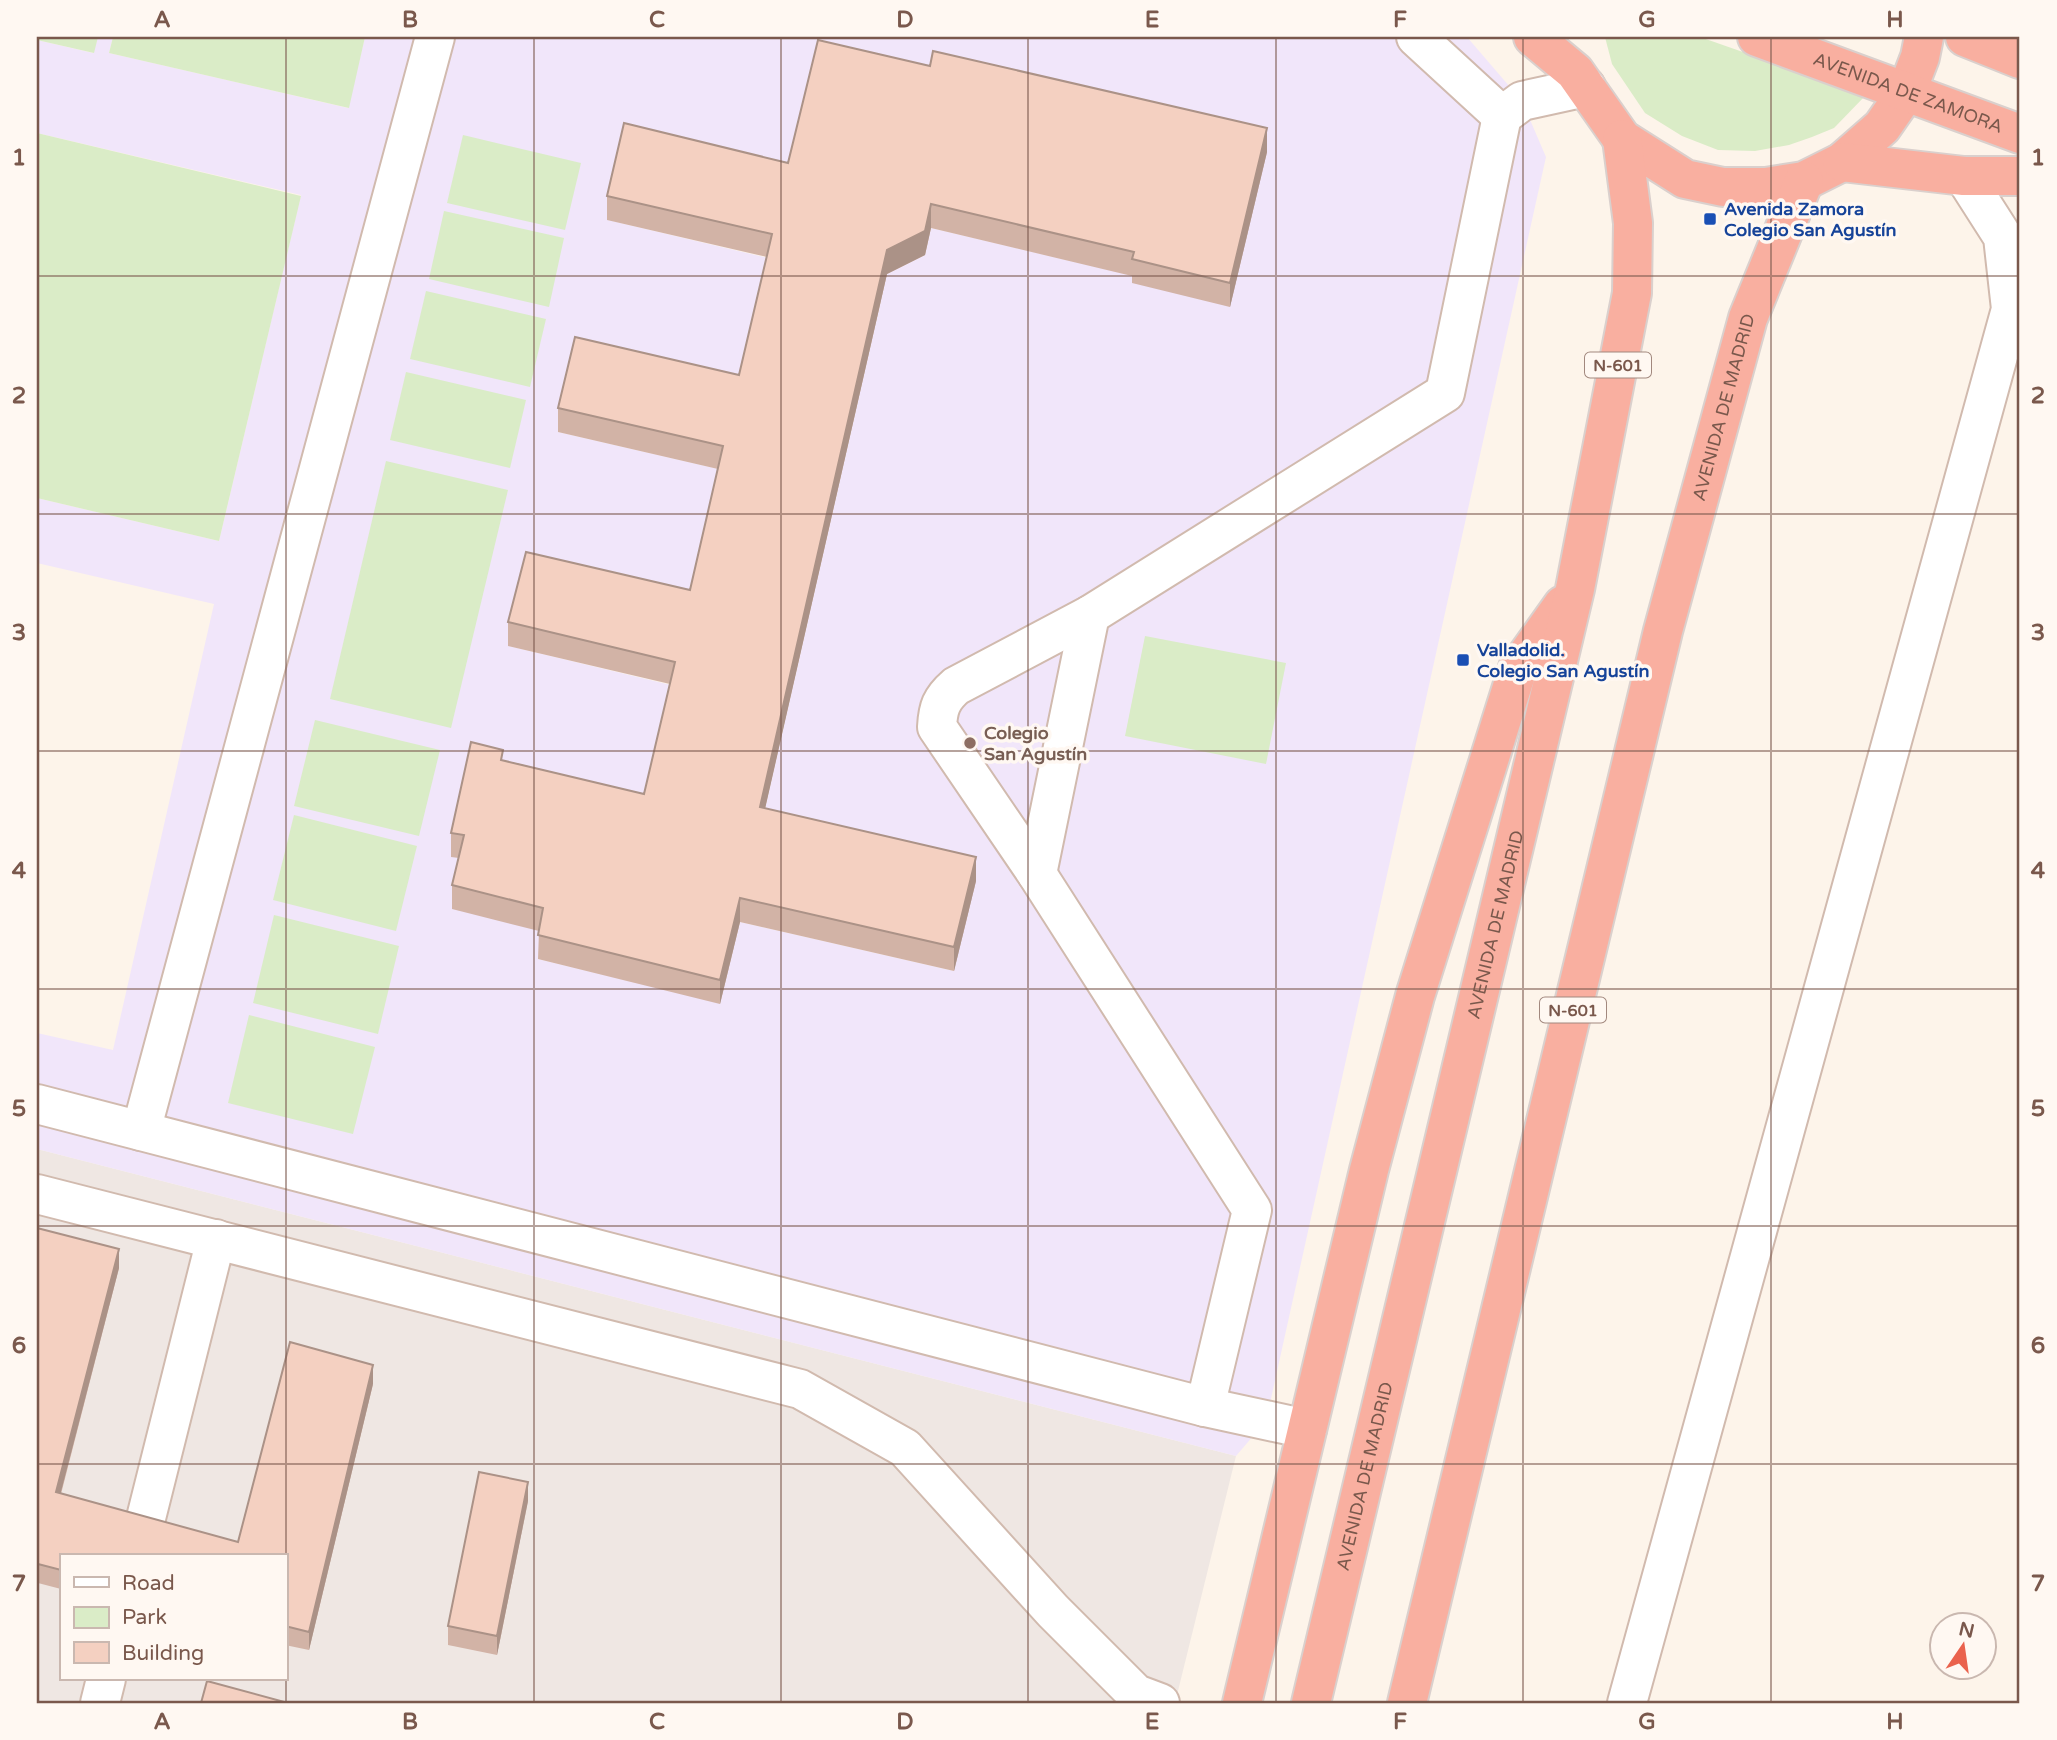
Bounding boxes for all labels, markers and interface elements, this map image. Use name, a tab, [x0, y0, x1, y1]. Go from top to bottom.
text: A	[153, 6, 171, 34]
text: B	[402, 6, 418, 34]
text: C	[649, 6, 665, 34]
text: D	[896, 6, 914, 34]
text: E	[1145, 6, 1159, 34]
text: F	[1393, 6, 1407, 34]
text: G	[1638, 6, 1656, 34]
text: H	[1886, 6, 1904, 34]
street label: AVENIDA DE ZAMORA	[1810, 48, 2006, 138]
text: 1	[12, 144, 26, 172]
text: 1	[2031, 144, 2045, 172]
place label: Avenida Zamora Colegio San Agustín	[1724, 198, 1897, 241]
marker: Avenida Zamora Colegio San Agustín	[1702, 211, 1718, 227]
street label: AVENIDA DE MADRID	[1688, 311, 1760, 503]
road number: N-601	[1585, 352, 1651, 378]
text: 2	[12, 382, 26, 410]
text: 2	[2031, 382, 2045, 410]
text: 3	[12, 619, 26, 647]
text: 3	[2031, 619, 2045, 647]
place label: Valladolid. Colegio San Agustín	[1477, 639, 1650, 682]
marker: Valladolid. Colegio San Agustín	[1455, 652, 1471, 668]
place label: Colegio San Agustín	[984, 722, 1087, 765]
marker: Colegio San Agustín	[962, 735, 978, 751]
street label: AVENIDA DE MADRID	[1463, 828, 1528, 1021]
text: 4	[12, 857, 27, 885]
text: 4	[2031, 857, 2046, 885]
road number: N-601	[1540, 998, 1606, 1022]
text: 5	[12, 1095, 26, 1123]
text: 5	[2031, 1095, 2045, 1123]
text: 6	[12, 1332, 26, 1360]
text: 6	[2031, 1332, 2045, 1360]
street label: AVENIDA DE MADRID	[1332, 1380, 1398, 1573]
legend	[60, 1554, 287, 1680]
text: 7	[12, 1570, 26, 1598]
text: 7	[2031, 1570, 2045, 1598]
text: Road	[122, 1571, 175, 1596]
text: Park	[122, 1605, 167, 1630]
north arrow	[1927, 1610, 1997, 1680]
text: N	[1957, 1618, 1977, 1643]
text: Building	[122, 1641, 204, 1666]
text: A	[153, 1708, 171, 1736]
text: B	[402, 1708, 418, 1736]
text: C	[649, 1708, 665, 1736]
text: D	[896, 1708, 914, 1736]
text: E	[1145, 1708, 1159, 1736]
text: F	[1393, 1708, 1407, 1736]
text: G	[1638, 1708, 1656, 1736]
text: H	[1886, 1708, 1904, 1736]

